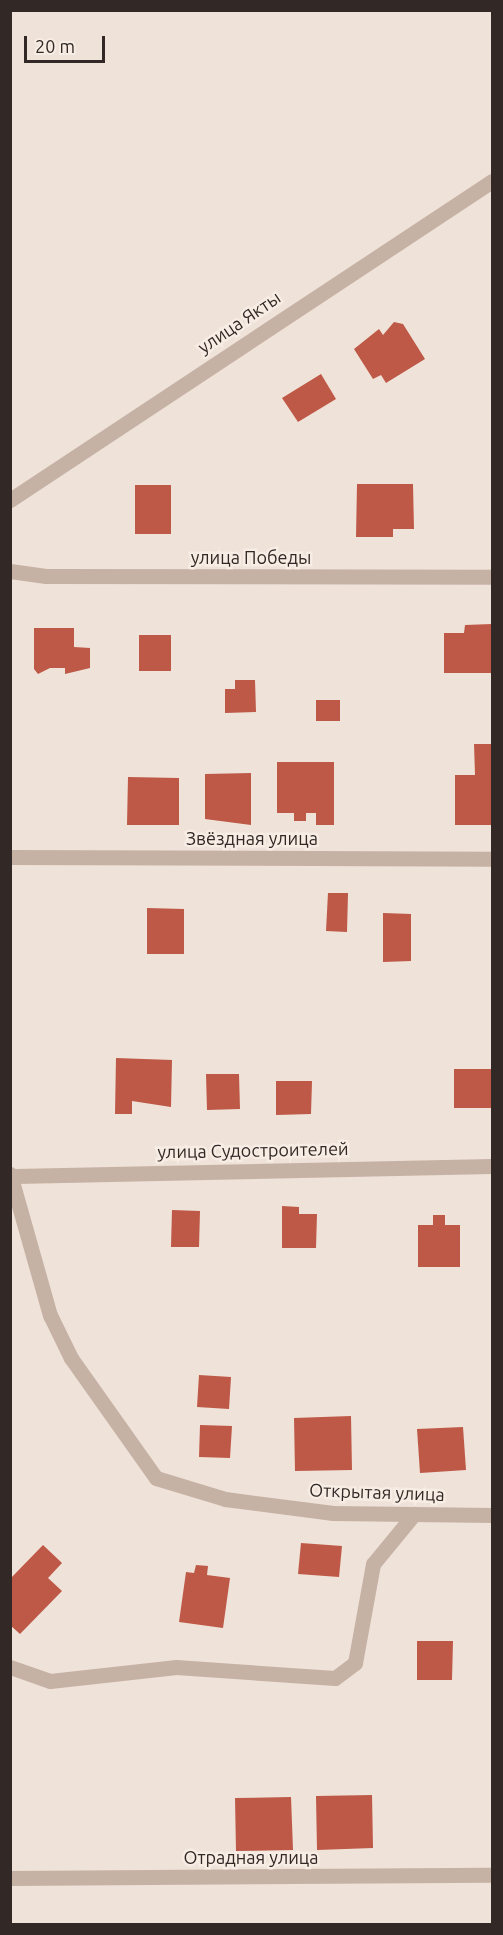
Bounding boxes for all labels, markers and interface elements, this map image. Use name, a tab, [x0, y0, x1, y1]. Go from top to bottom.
scale bar	[27, 24, 108, 62]
text: 20 m	[35, 36, 75, 56]
street label: улица Якты	[193, 286, 285, 358]
street label: улица Победы	[191, 546, 311, 568]
street label: Звёздная улица	[186, 827, 318, 849]
street label: улица Судостроителей	[157, 1138, 349, 1162]
street label: Открытая улица	[309, 1479, 445, 1505]
street label: Отрадная улица	[183, 1846, 319, 1868]

